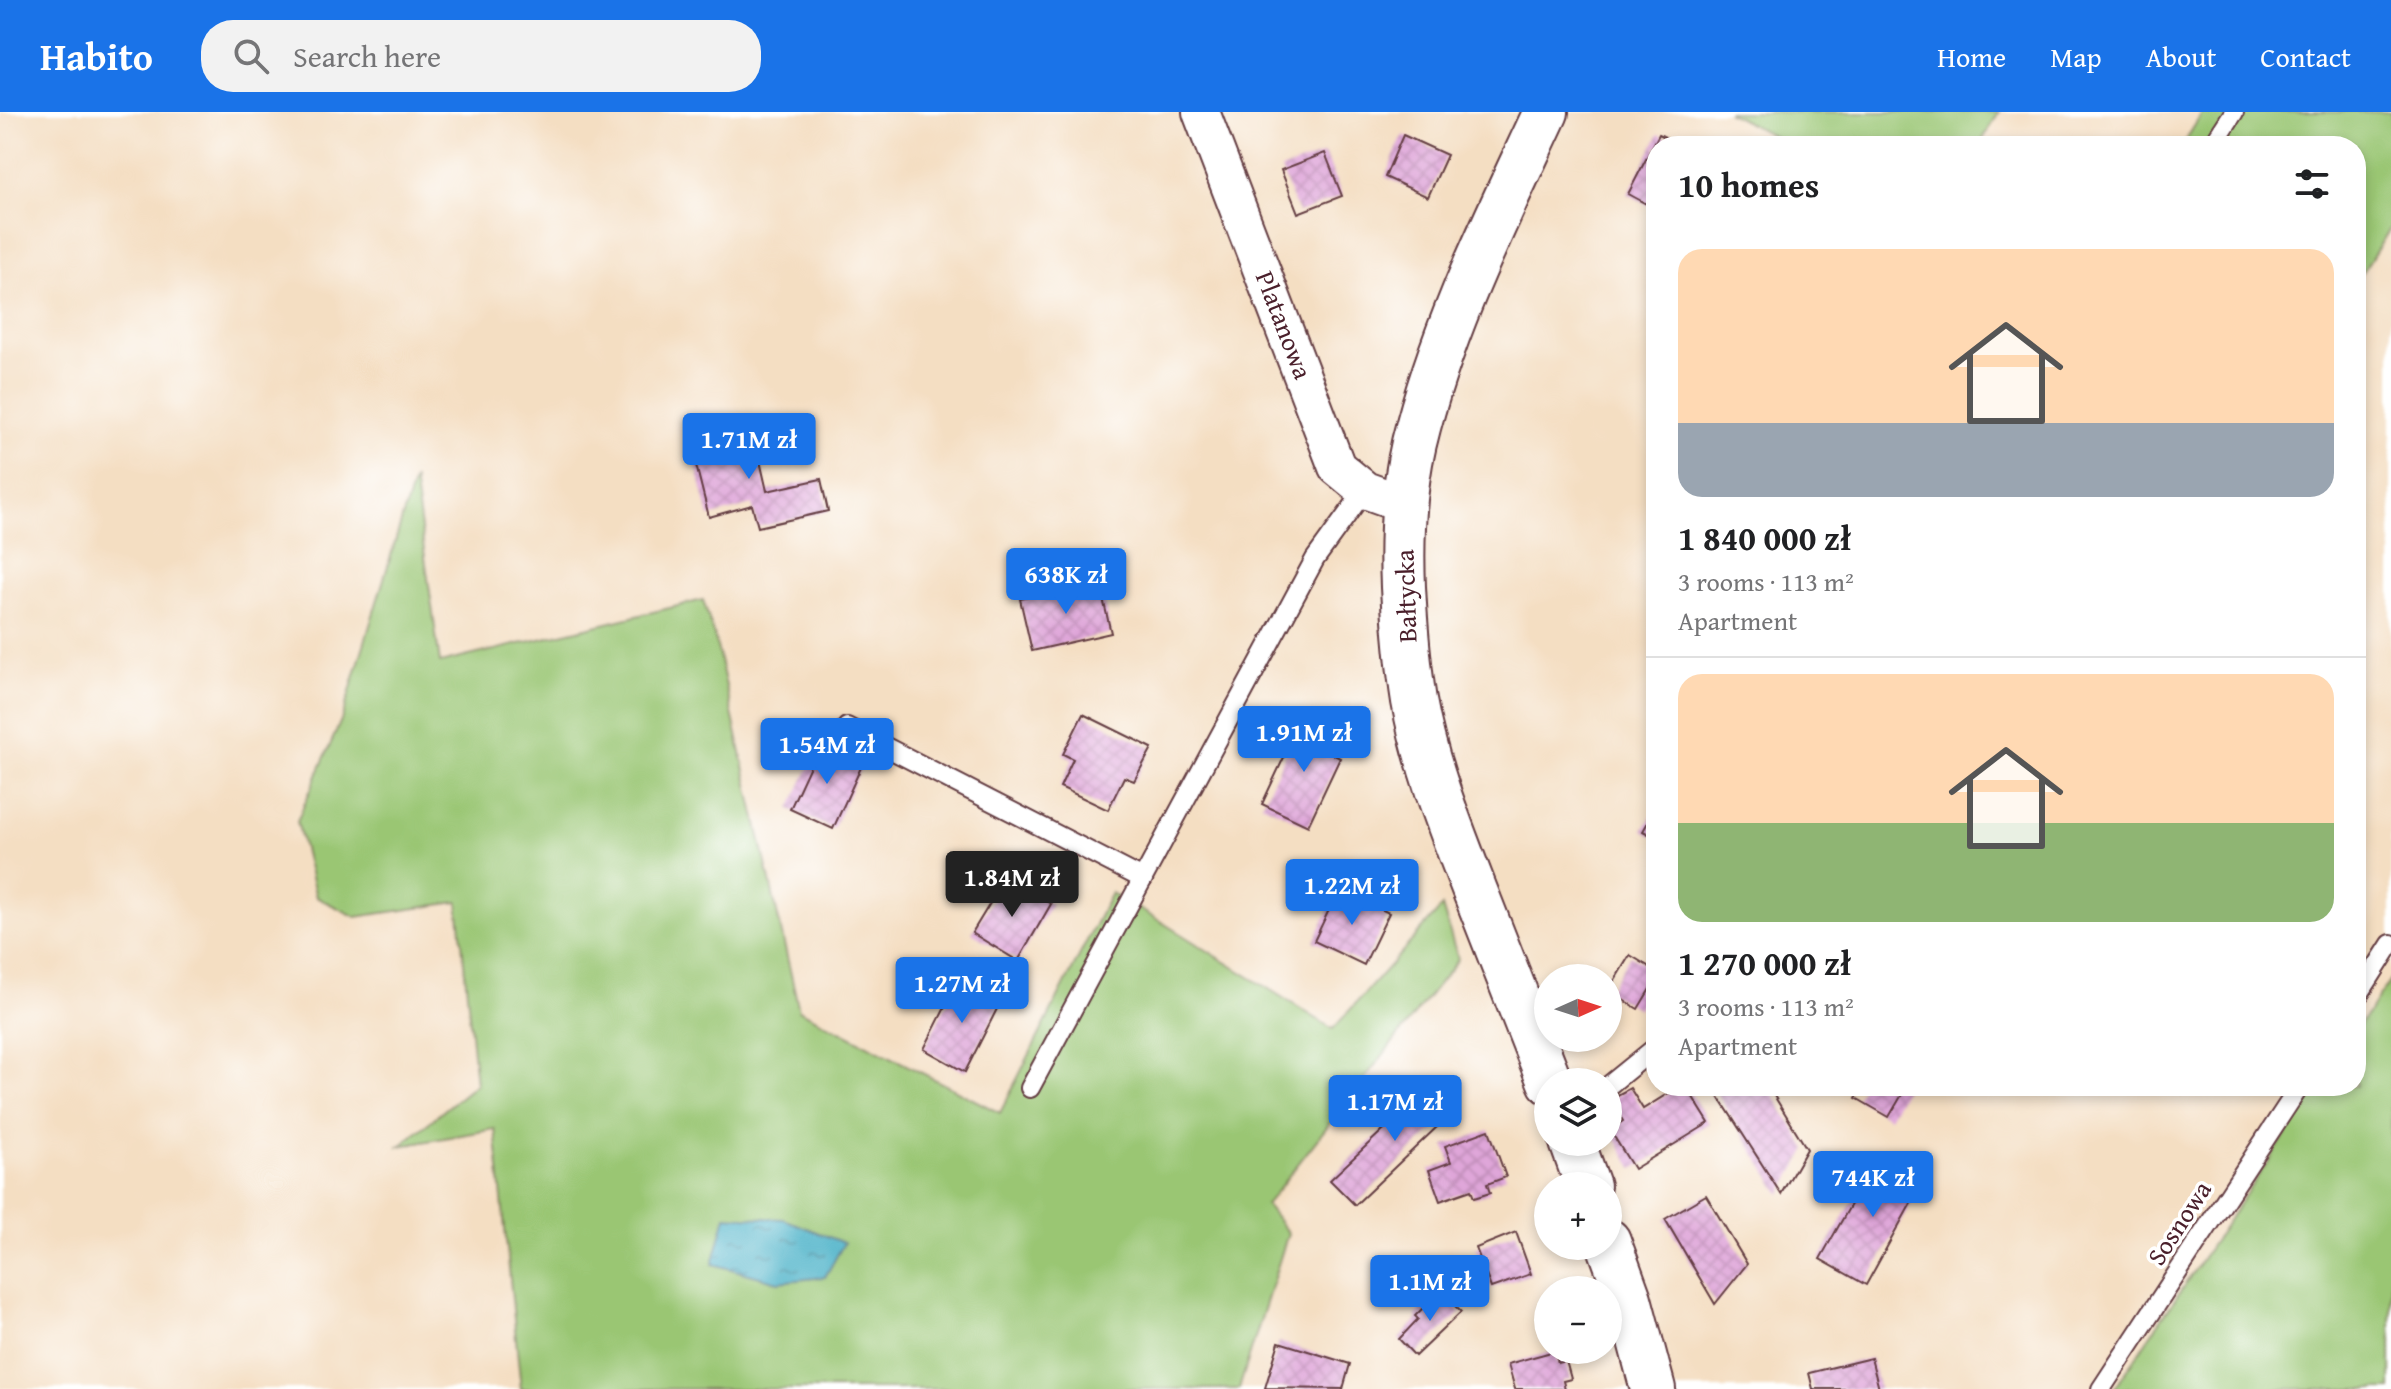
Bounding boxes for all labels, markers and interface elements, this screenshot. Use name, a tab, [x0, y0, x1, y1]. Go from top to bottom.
search box	[201, 20, 761, 92]
text: Habito	[40, 28, 153, 84]
icon: search	[229, 34, 273, 78]
text: Search here	[293, 34, 441, 78]
text: Home	[1937, 36, 2006, 77]
text: Map	[2050, 36, 2102, 77]
text: About	[2146, 36, 2216, 77]
text: Contact	[2260, 36, 2351, 77]
text: 10 homes	[1678, 160, 1819, 209]
icon: filters	[2290, 162, 2334, 206]
street label: Platanowa	[1246, 265, 1323, 385]
icon: home	[1934, 301, 2078, 445]
pin: 1.71M zł	[666, 413, 832, 481]
text: 1.71M zł	[701, 419, 797, 458]
text: 1 840 000 zł	[1678, 513, 1851, 562]
pin: 638K zł	[992, 548, 1140, 616]
street label: Bałtycka	[1384, 548, 1427, 643]
text: 638K zł	[1024, 554, 1108, 593]
text: 3 rooms · 113 m²	[1678, 562, 1854, 601]
text: Apartment	[1678, 601, 1797, 640]
pin: 1.91M zł	[1221, 706, 1387, 774]
text: 1.91M zł	[1256, 712, 1352, 751]
pin: 1.54M zł	[744, 718, 910, 786]
text: 1.54M zł	[779, 724, 875, 763]
icon: home	[1934, 726, 2078, 870]
pin: 1.84M zł	[929, 851, 1095, 919]
text: 1.84M zł	[964, 857, 1060, 896]
pin: 1.22M zł	[1269, 859, 1435, 927]
text: 1.22M zł	[1304, 865, 1400, 904]
text: 1 270 000 zł	[1678, 938, 1851, 987]
pin: 1.27M zł	[879, 957, 1045, 1025]
text: 1.27M zł	[914, 963, 1010, 1002]
north arrow	[1534, 964, 1622, 1052]
map controls	[1534, 964, 1622, 1364]
text: 3 rooms · 113 m²	[1678, 987, 1854, 1026]
text: Apartment	[1678, 1026, 1797, 1065]
button: layers	[1534, 1068, 1622, 1156]
pin: 1.17M zł	[1312, 1075, 1478, 1143]
text: 1.17M zł	[1347, 1081, 1443, 1120]
pin: 744K zł	[1799, 1151, 1947, 1219]
text: 744K zł	[1831, 1157, 1915, 1196]
button: +	[1534, 1172, 1622, 1260]
street label: Sosnowa	[2137, 1172, 2221, 1273]
pin: 1.1M zł	[1356, 1255, 1504, 1323]
text: 1.1M zł	[1388, 1261, 1472, 1300]
button: −	[1534, 1276, 1622, 1364]

